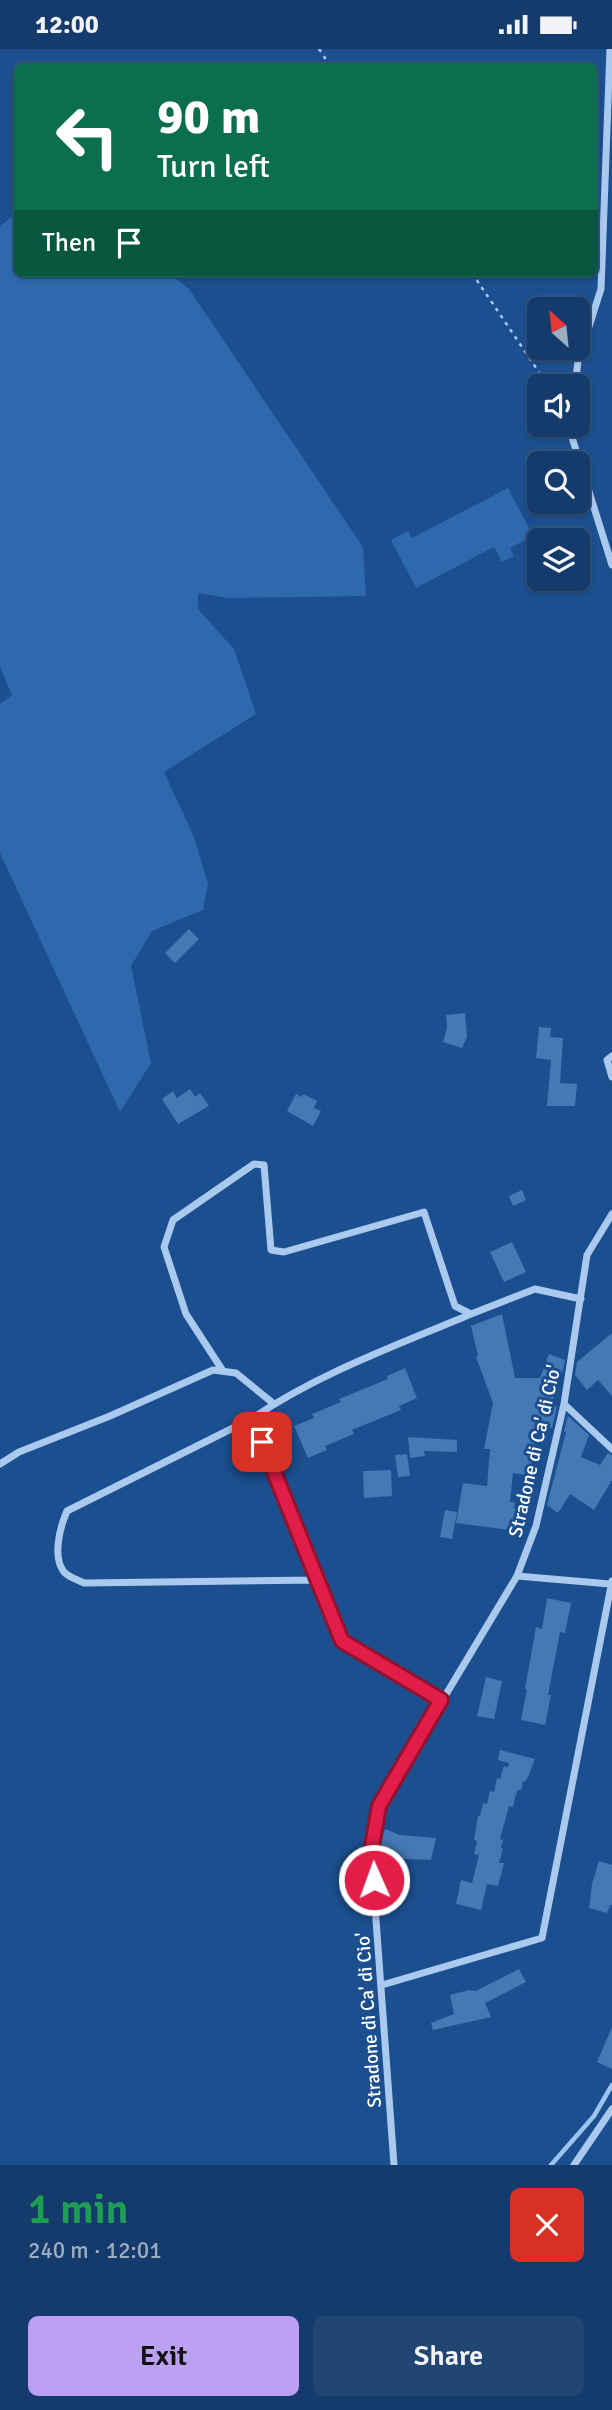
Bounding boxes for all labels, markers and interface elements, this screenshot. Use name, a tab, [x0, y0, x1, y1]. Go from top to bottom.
text: 12:00	[35, 9, 99, 41]
text: 90 m	[157, 87, 260, 147]
icon: left	[42, 91, 133, 182]
text: Turn left	[157, 147, 270, 186]
icon: arrive	[110, 224, 148, 262]
text: Then	[42, 227, 96, 259]
north arrow	[527, 297, 590, 361]
map controls	[527, 297, 590, 591]
button: sound	[527, 374, 590, 437]
button: search	[527, 451, 590, 514]
button: layers	[527, 528, 590, 591]
street label: Stradone di Ca' di Cio'	[504, 1363, 566, 1540]
pin	[232, 1412, 292, 1472]
icon: arrive	[243, 1423, 281, 1461]
position arrow	[337, 1843, 411, 1917]
street label: Stradone di Ca' di Cio'	[351, 1931, 387, 2108]
text: 1 min	[28, 2184, 129, 2235]
button: close	[510, 2188, 584, 2262]
text: 240 m · 12:01	[28, 2236, 162, 2265]
button: Exit	[28, 2316, 299, 2396]
button: Share	[313, 2316, 584, 2396]

